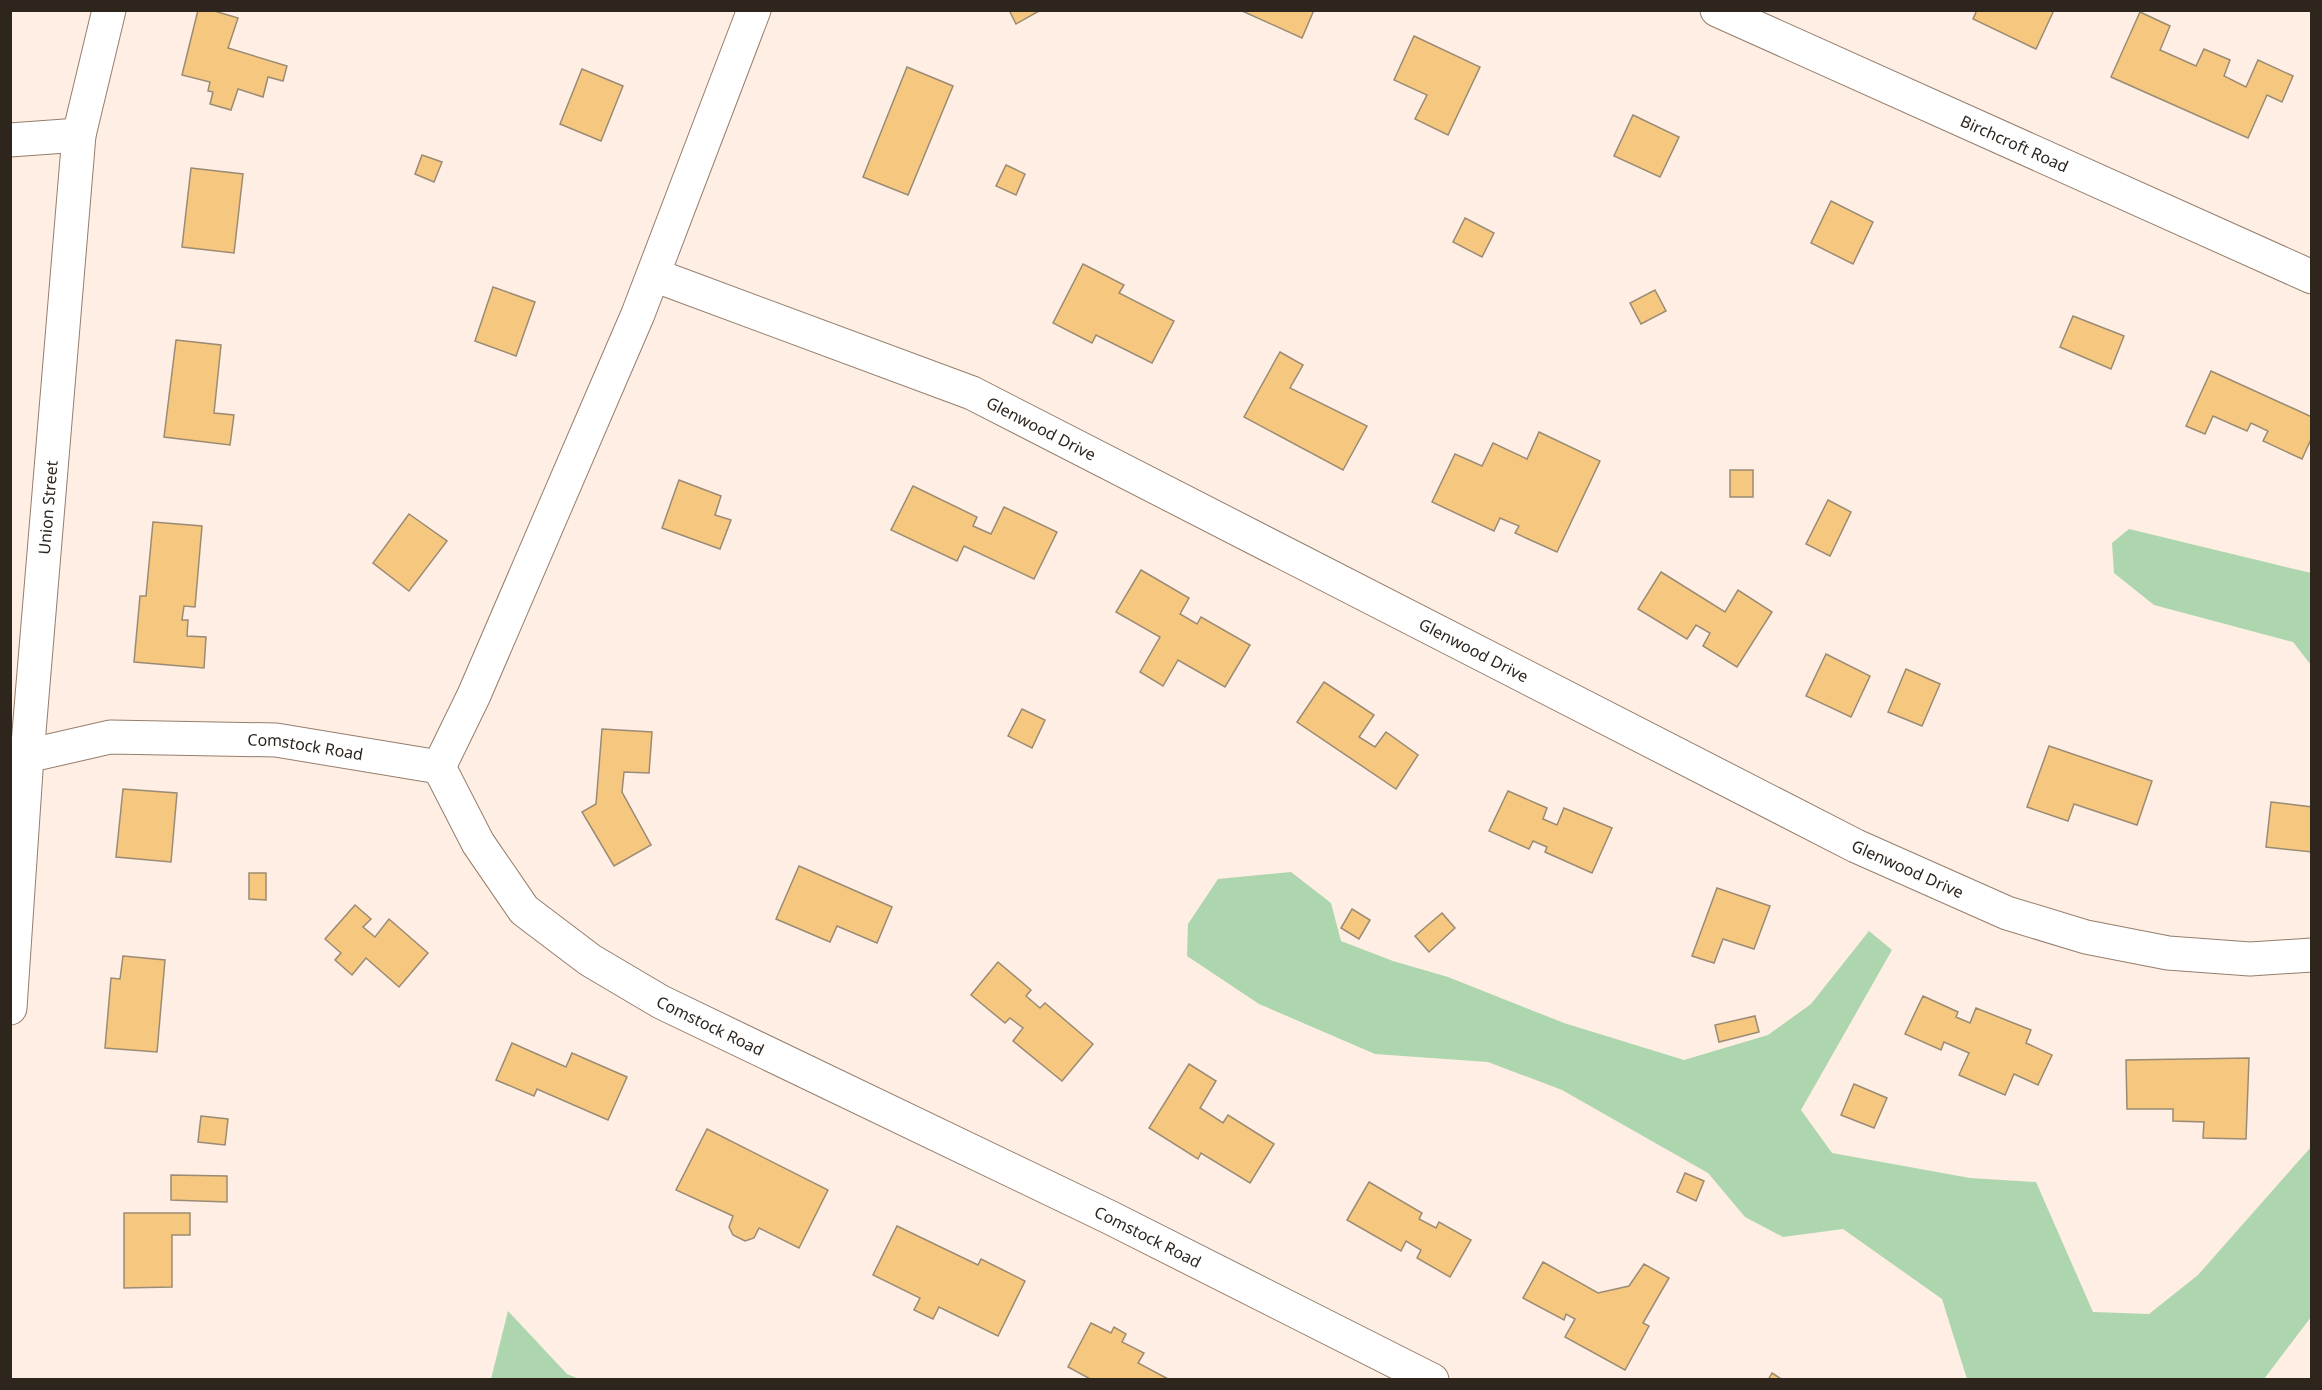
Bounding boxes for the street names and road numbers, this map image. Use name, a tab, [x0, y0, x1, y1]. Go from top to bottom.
street label: Birchcroft Road	[1957, 110, 2072, 177]
street label: Glenwood Drive	[983, 391, 1100, 466]
street label: Union Street	[33, 459, 63, 555]
street label: Glenwood Drive	[1415, 613, 1532, 687]
street label: Comstock Road	[247, 728, 365, 765]
street label: Glenwood Drive	[1848, 834, 1967, 903]
street label: Comstock Road	[653, 990, 768, 1061]
street label: Comstock Road	[1091, 1201, 1205, 1273]

